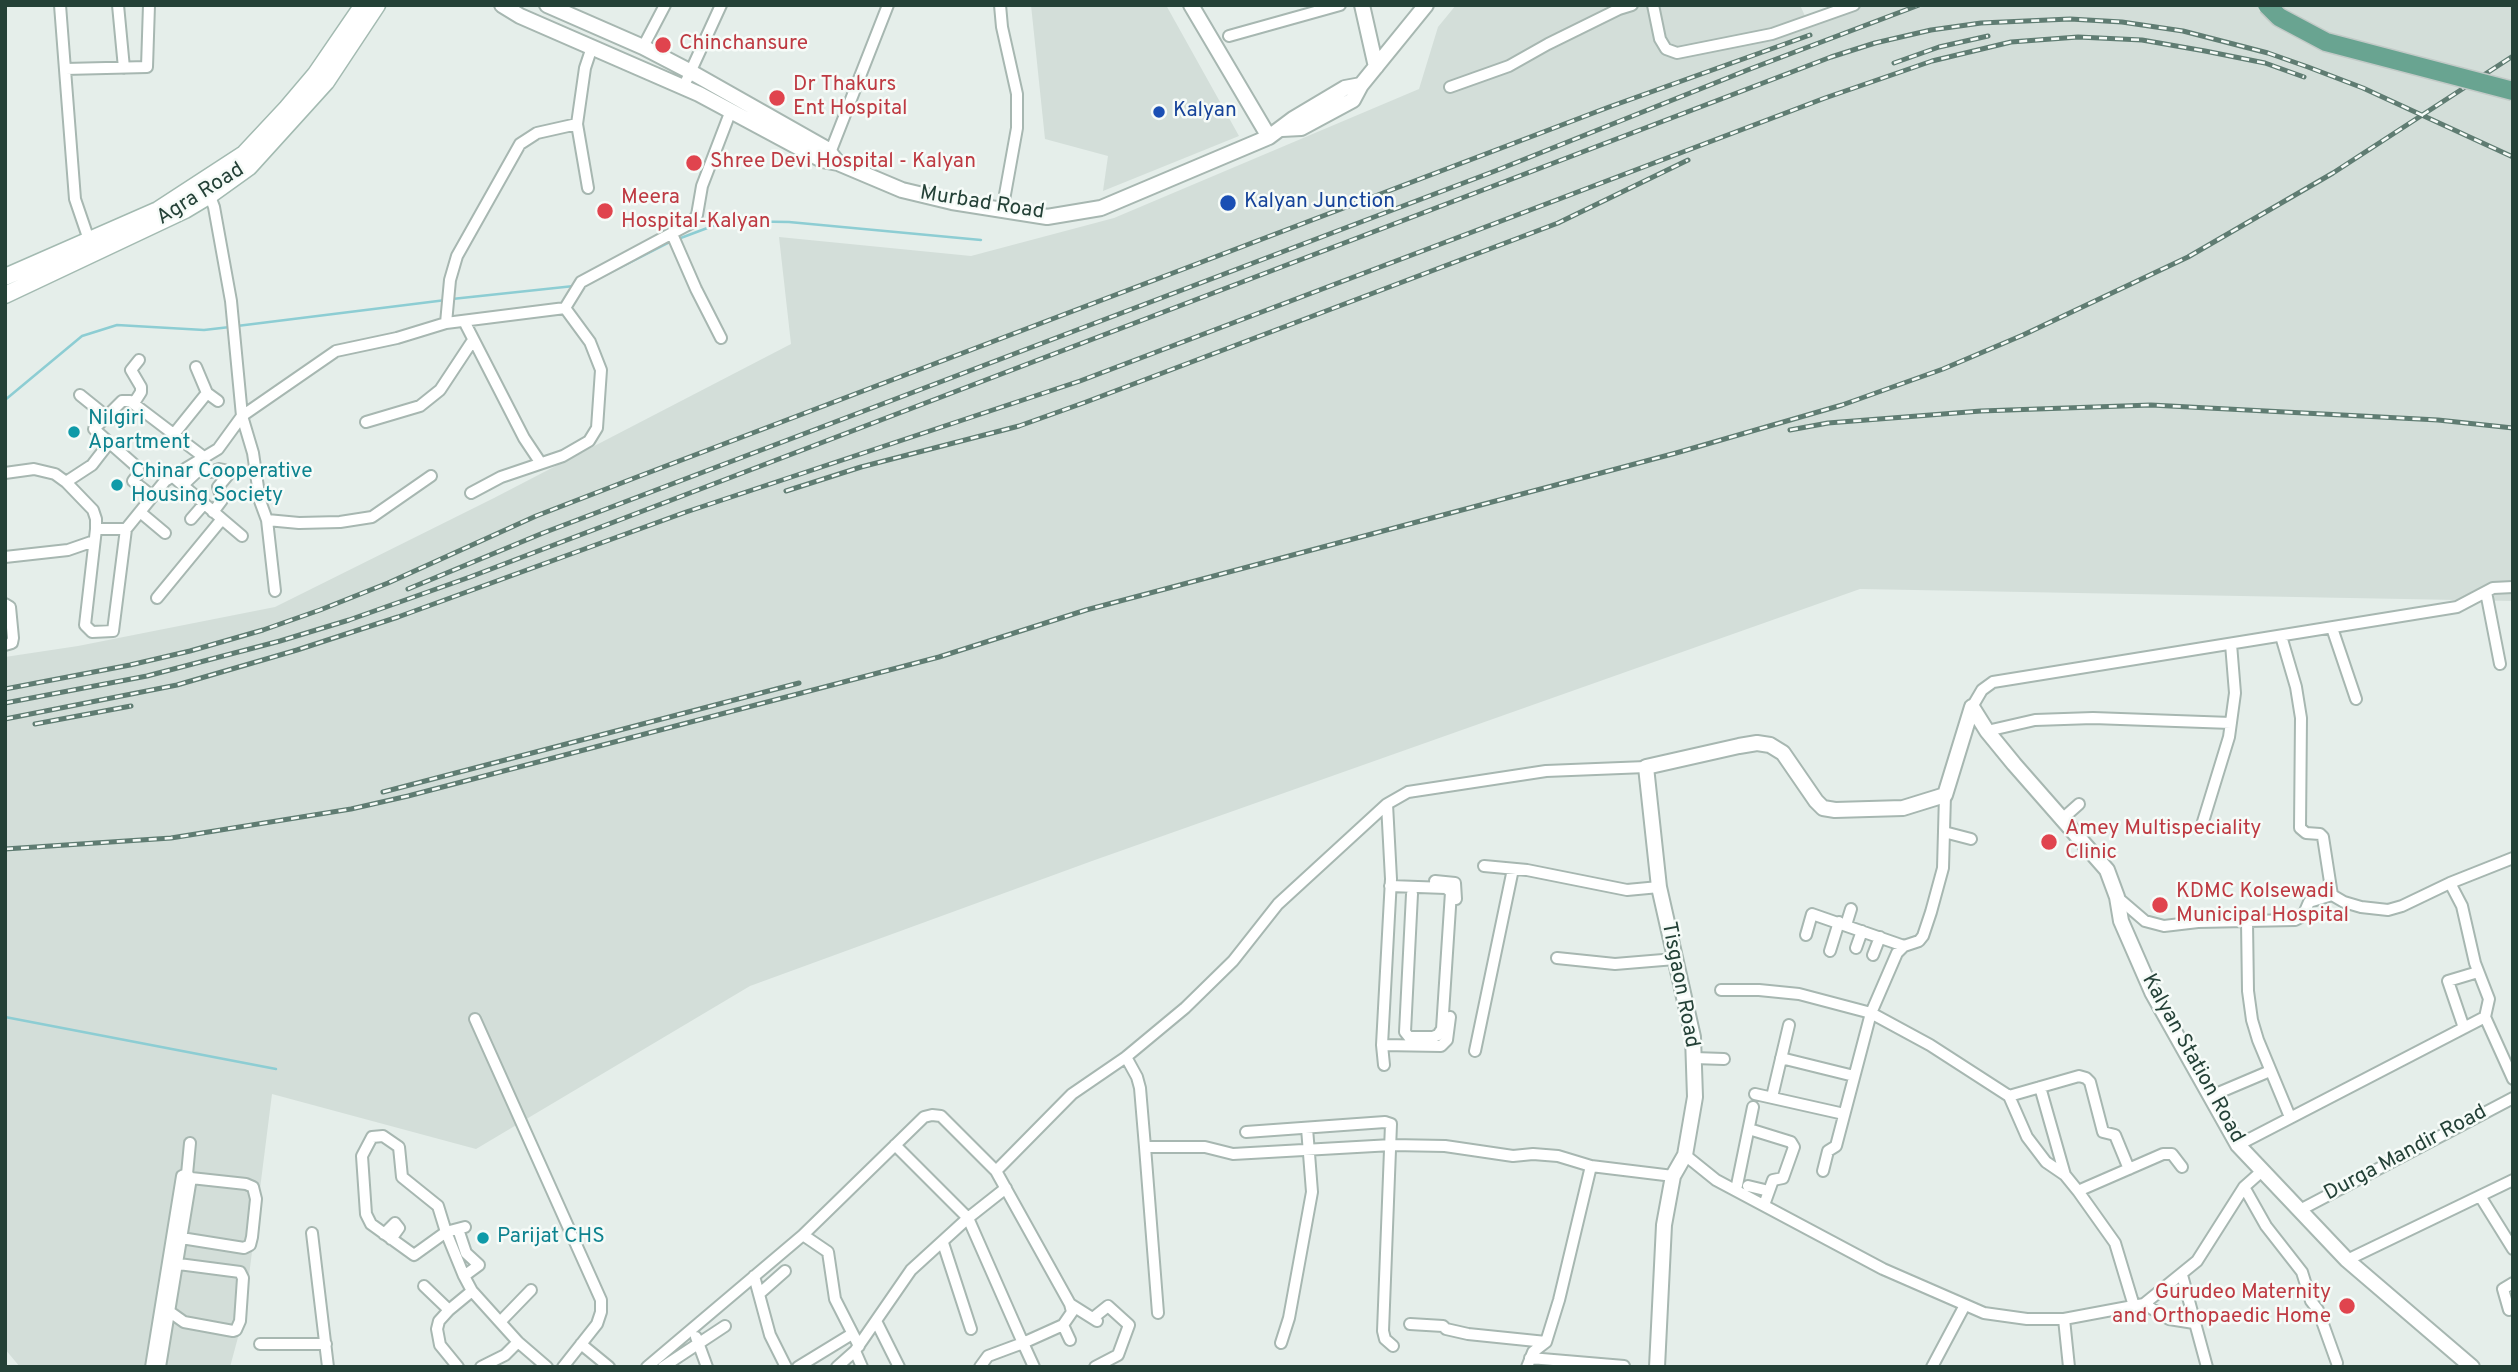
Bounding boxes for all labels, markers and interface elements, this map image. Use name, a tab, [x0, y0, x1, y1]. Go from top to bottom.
place label: Chinchansure	[679, 32, 808, 58]
marker: Chinchansure	[653, 35, 673, 55]
place label: Dr Thakurs Ent Hospital	[793, 73, 907, 123]
marker: Dr Thakurs Ent Hospital	[767, 88, 787, 108]
place label: Kalyan	[1173, 99, 1237, 125]
marker: Kalyan	[1151, 104, 1167, 120]
place label: Shree Devi Hospital - Kalyan	[710, 150, 976, 176]
marker: Shree Devi Hospital - Kalyan	[684, 153, 704, 173]
street label: Agra Road	[153, 158, 249, 232]
street label: Murbad Road	[918, 182, 1046, 226]
place label: Meera Hospital-Kalyan	[621, 186, 771, 236]
place label: Kalyan Junction	[1244, 190, 1395, 216]
marker: Kalyan Junction	[1218, 193, 1238, 213]
marker: Meera Hospital-Kalyan	[595, 201, 615, 221]
place label: Nilgiri Apartment	[88, 407, 190, 457]
marker: Nilgiri Apartment	[66, 424, 82, 440]
place label: Chinar Cooperative Housing Society	[131, 460, 312, 510]
marker: Chinar Cooperative Housing Society	[109, 477, 125, 493]
place label: Amey Multispeciality Clinic	[2065, 817, 2261, 867]
marker: Amey Multispeciality Clinic	[2039, 832, 2059, 852]
place label: KDMC Kolsewadi Municipal Hospital	[2176, 880, 2349, 930]
marker: KDMC Kolsewadi Municipal Hospital	[2150, 895, 2170, 915]
street label: Tisgaon Road	[1654, 920, 1704, 1050]
street label: Kalyan Station Road	[2135, 970, 2249, 1148]
street label: Durga Mandir Road	[2320, 1101, 2492, 1207]
place label: Parijat CHS	[497, 1225, 605, 1251]
marker: Parijat CHS	[475, 1230, 491, 1246]
place label: Gurudeo Maternity and Orthopaedic Home	[2112, 1281, 2331, 1331]
marker: Gurudeo Maternity and Orthopaedic Home	[2337, 1296, 2357, 1316]

